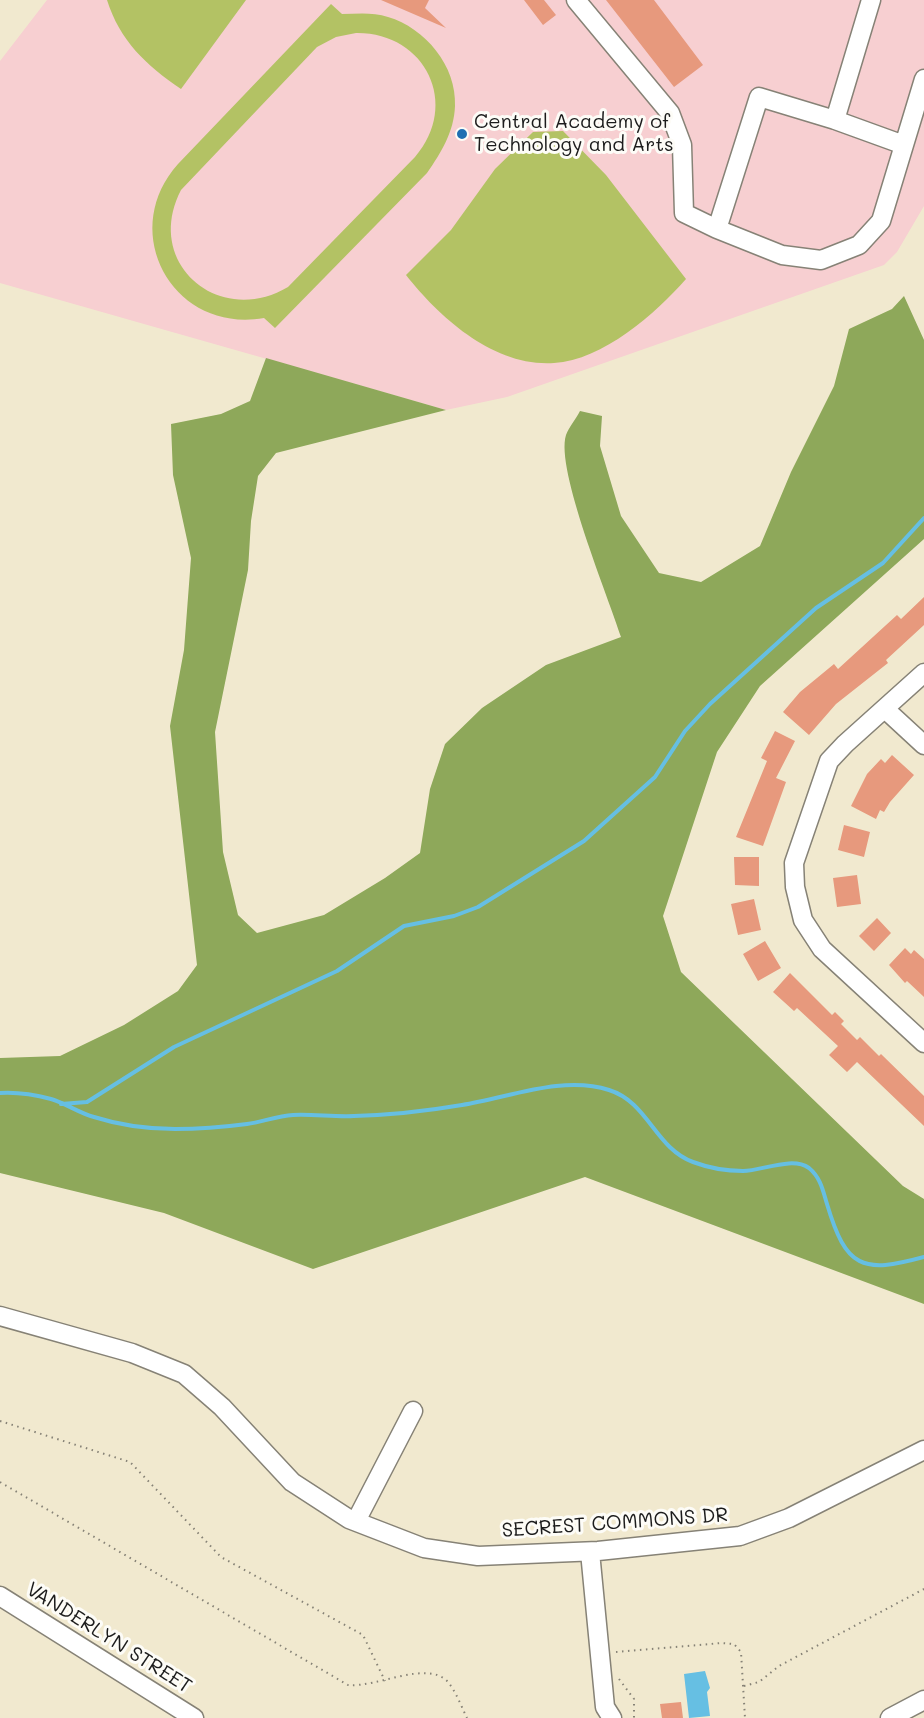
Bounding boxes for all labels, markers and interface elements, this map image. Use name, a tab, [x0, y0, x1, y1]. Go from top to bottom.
place label: Central Academy of Technology and Arts	[474, 110, 674, 157]
marker: Central Academy of Technology and Arts	[455, 127, 469, 141]
street label: SECREST COMMONS DR	[501, 1503, 729, 1543]
street label: VANDERLYN STREET	[22, 1577, 196, 1699]

